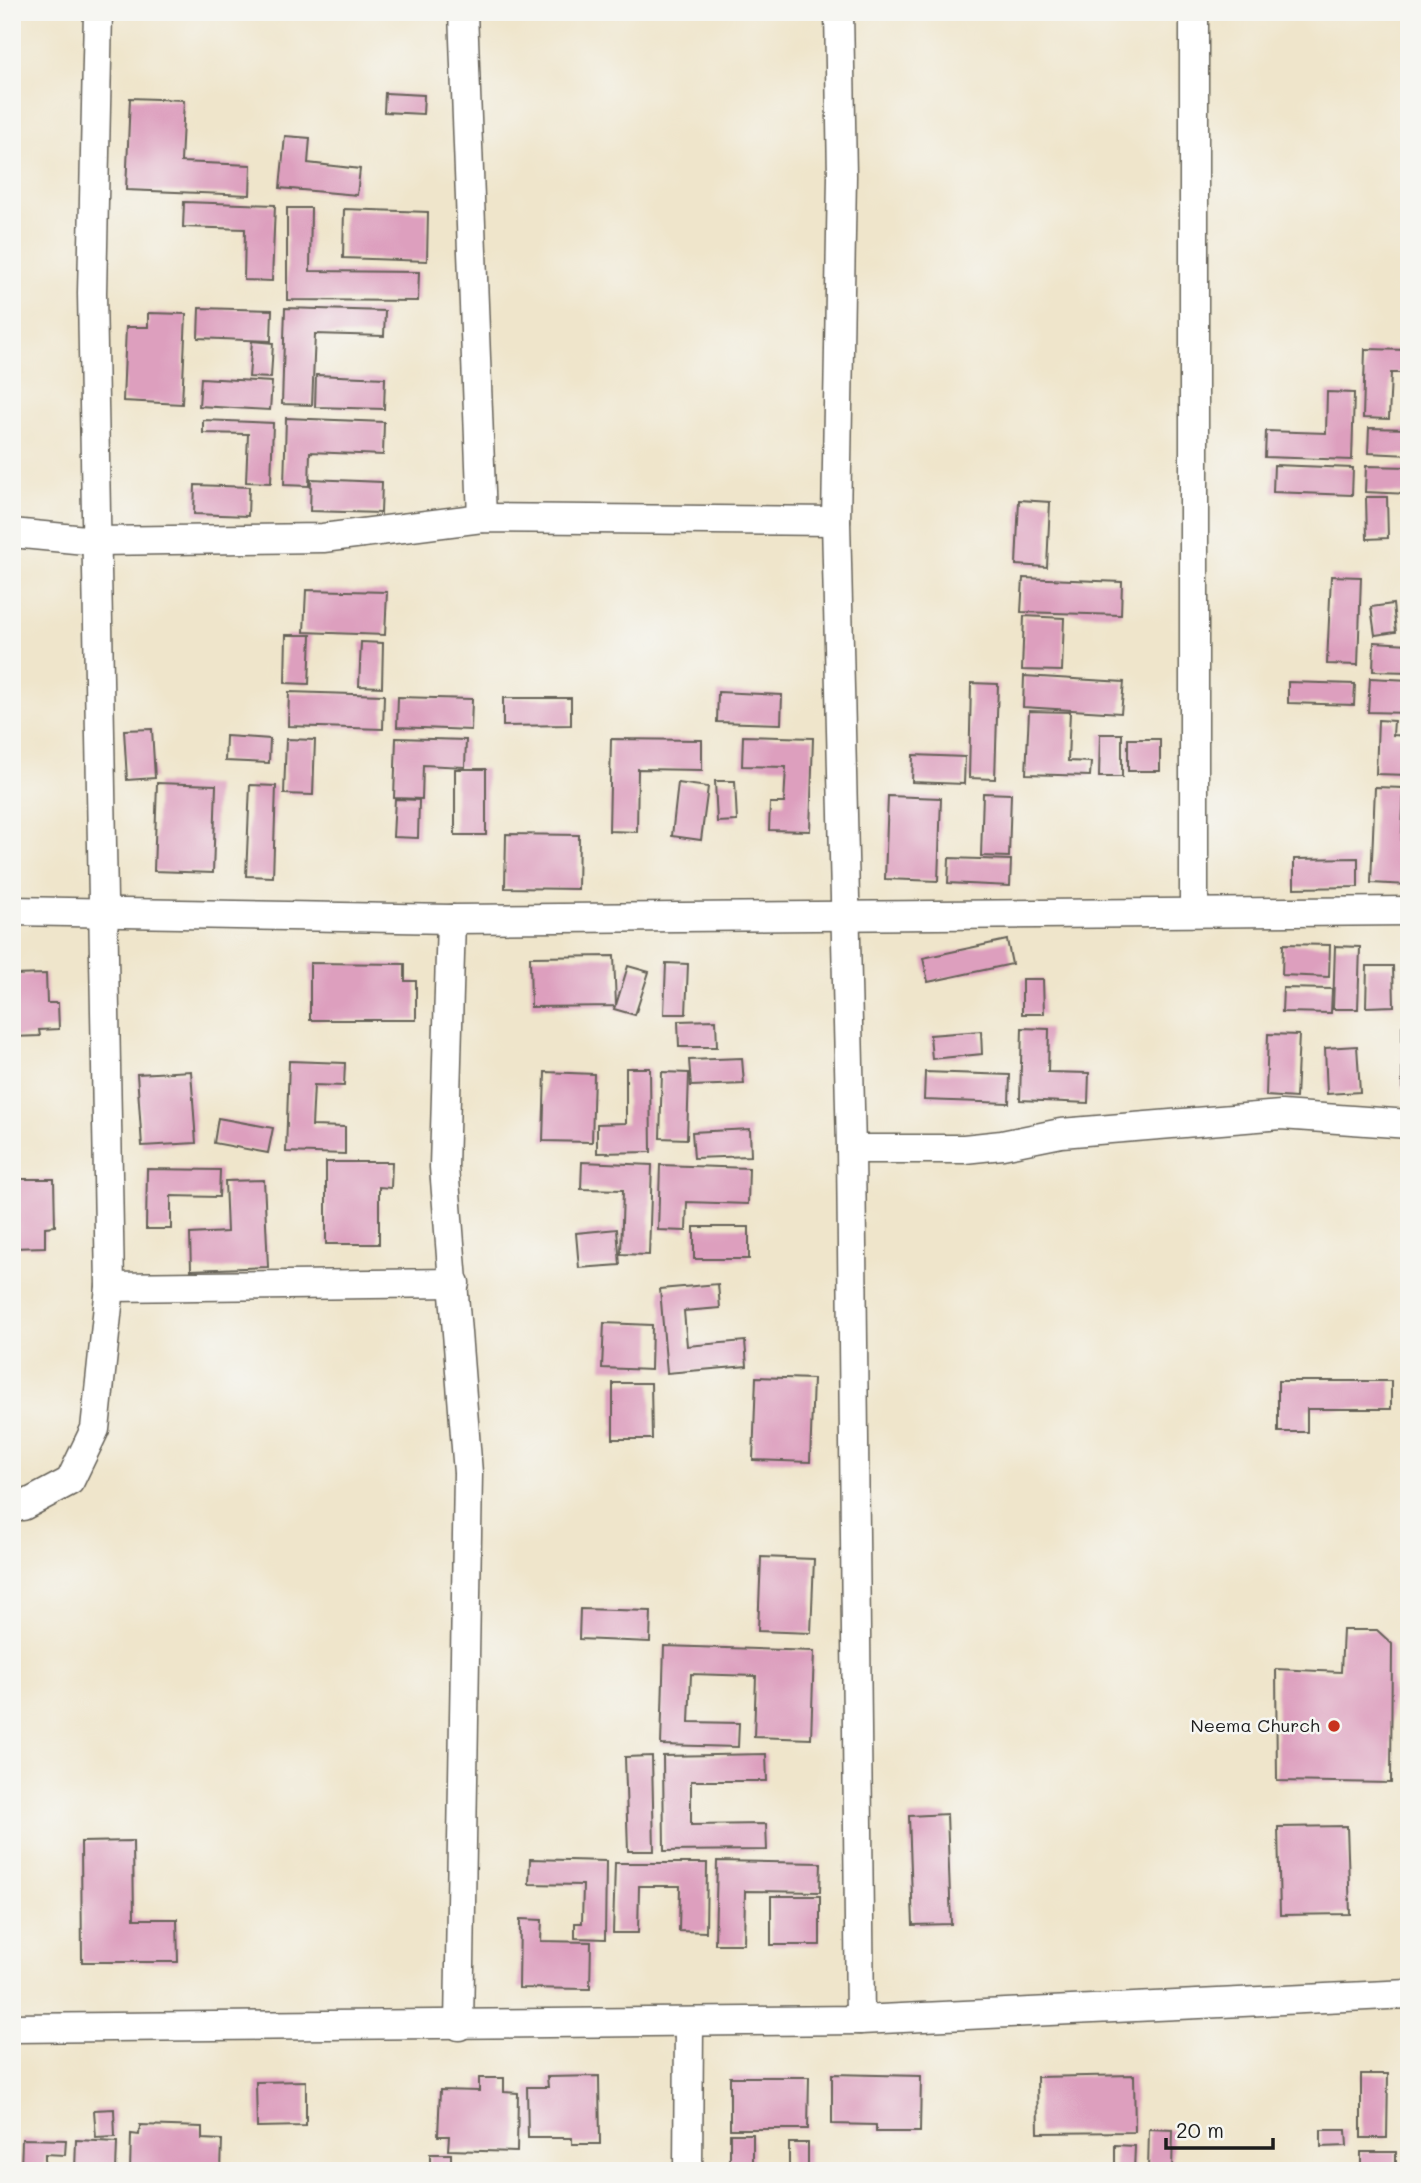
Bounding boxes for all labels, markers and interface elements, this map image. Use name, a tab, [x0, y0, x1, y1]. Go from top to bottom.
place label: Neema Church	[1190, 1713, 1320, 1737]
marker: Neema Church	[1326, 1718, 1342, 1734]
scale bar	[1166, 2106, 1272, 2150]
text: 20 m	[1176, 2116, 1224, 2143]

